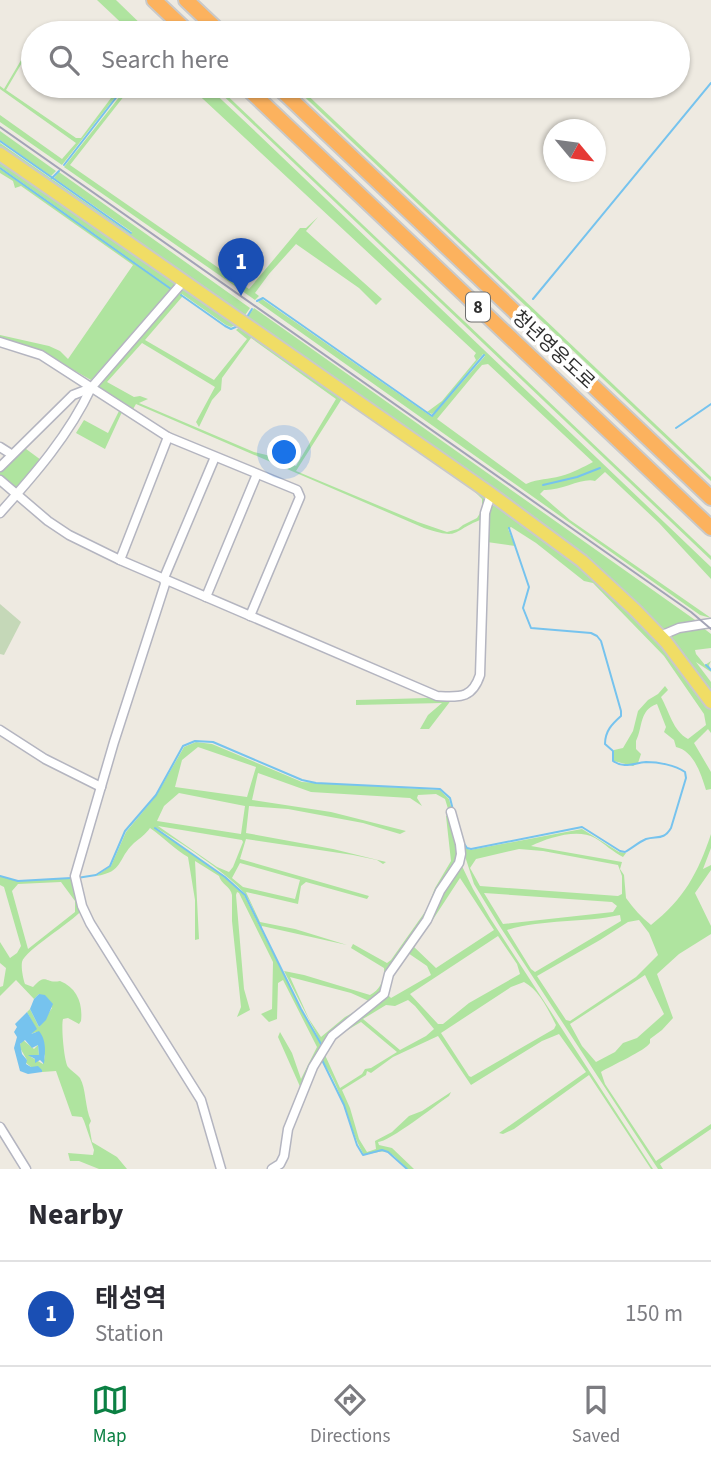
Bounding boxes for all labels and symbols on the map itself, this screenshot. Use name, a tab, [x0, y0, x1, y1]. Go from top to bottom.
north arrow	[543, 119, 606, 182]
pin: 1	[218, 238, 264, 296]
road number: 8	[466, 292, 490, 321]
street label: 청년영웅도로	[505, 304, 601, 396]
your location	[267, 435, 301, 469]

